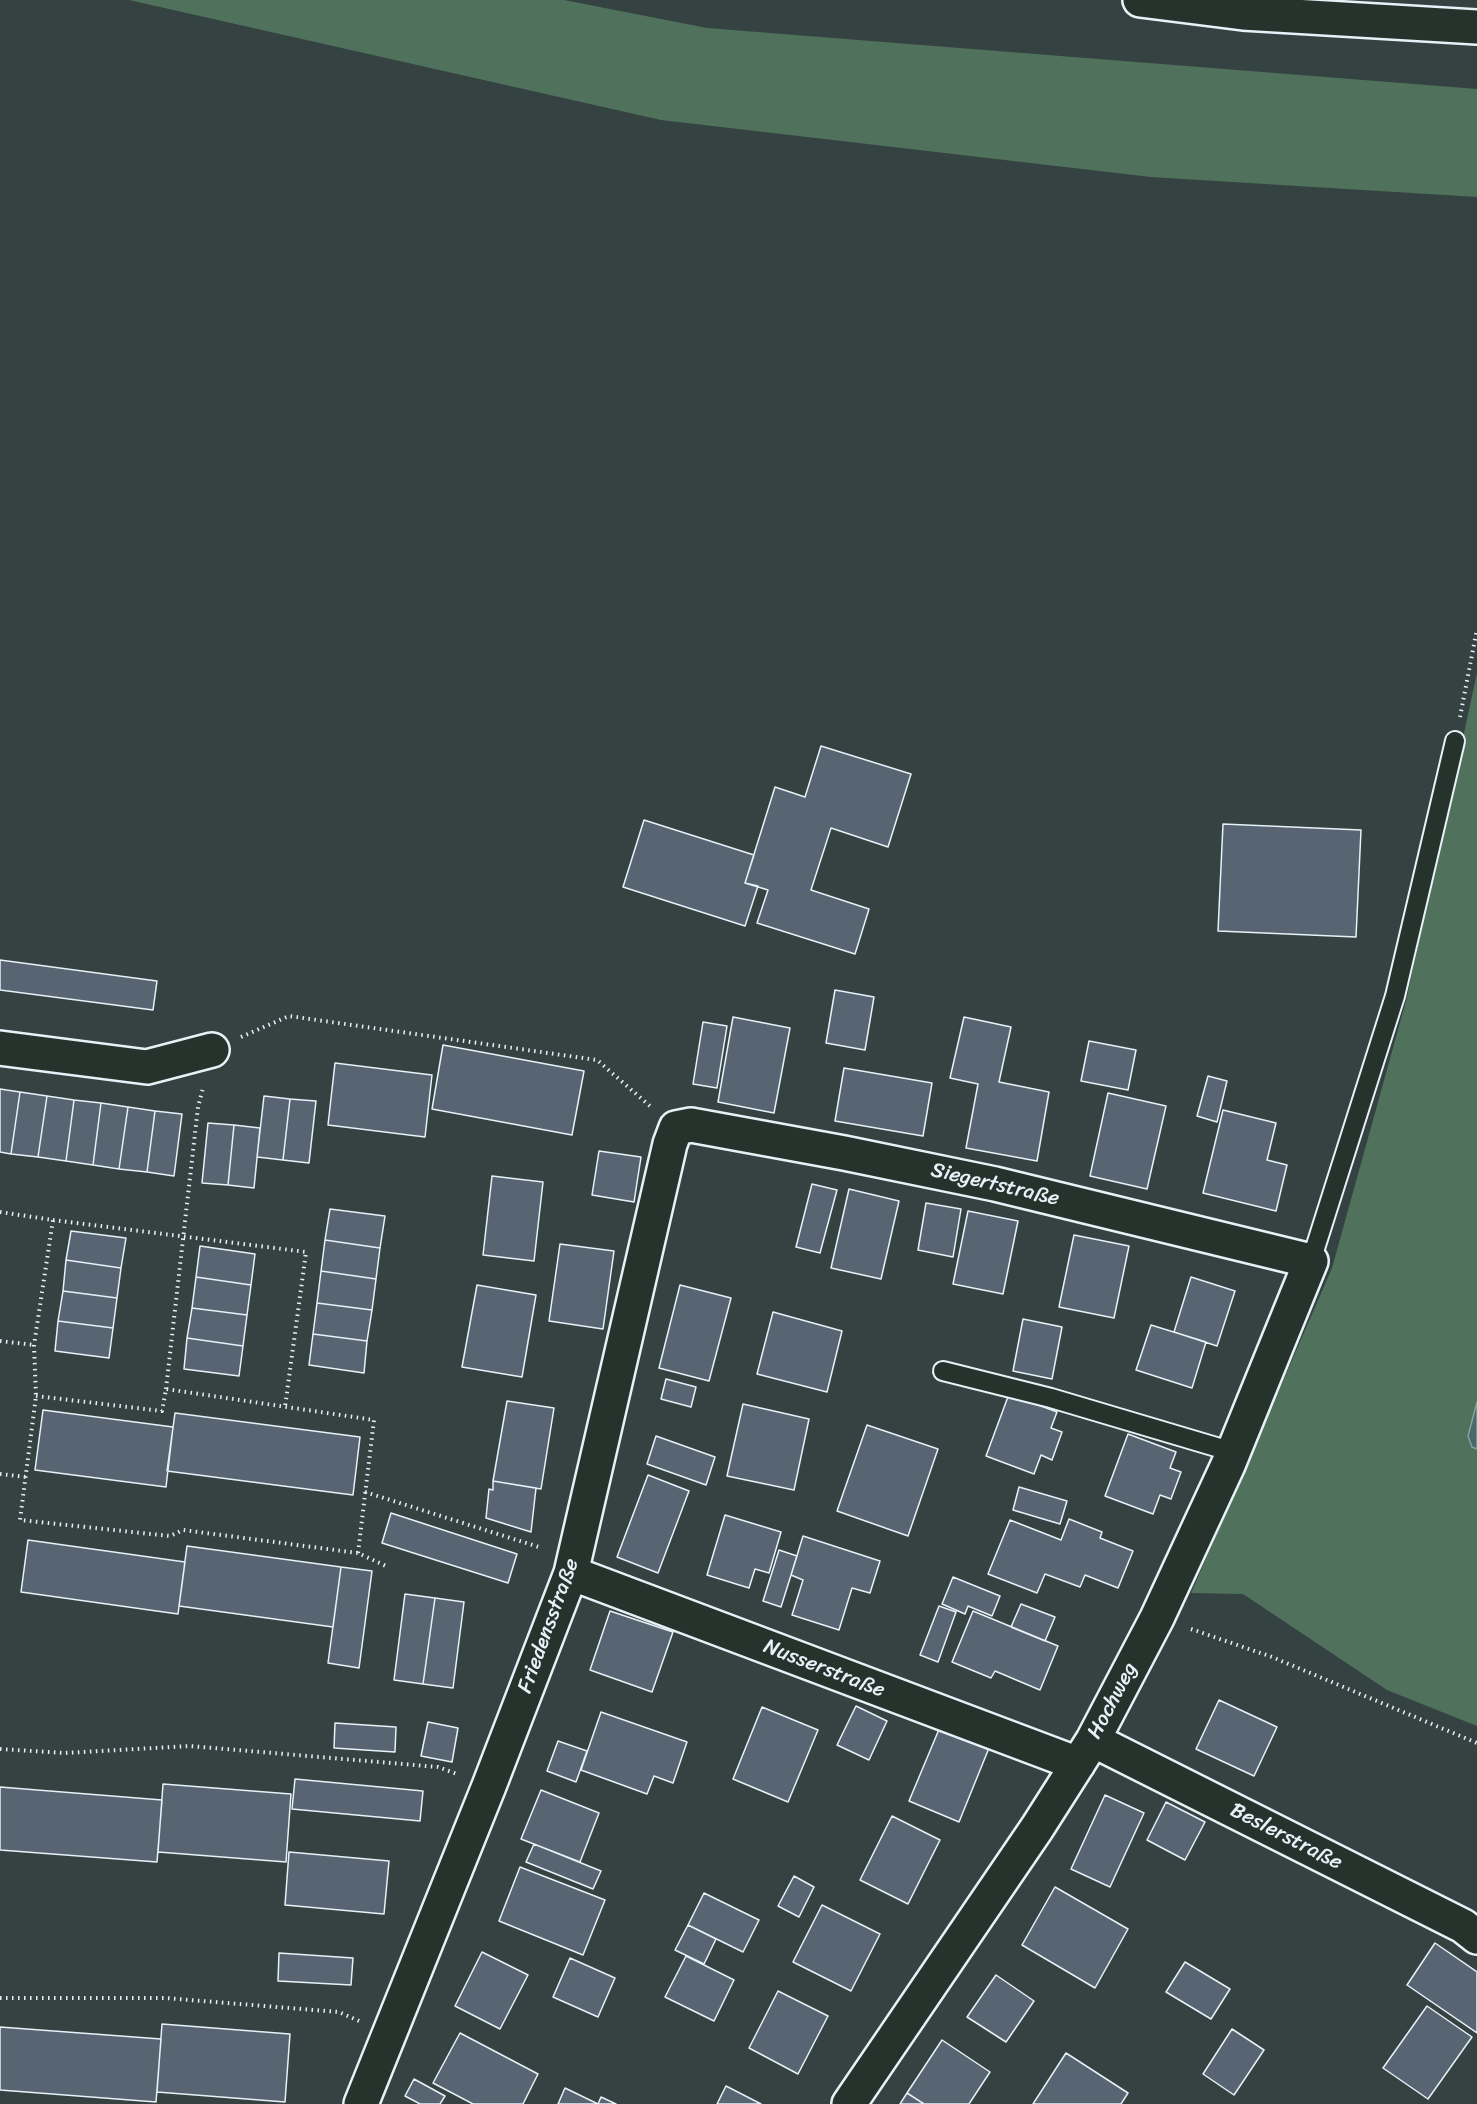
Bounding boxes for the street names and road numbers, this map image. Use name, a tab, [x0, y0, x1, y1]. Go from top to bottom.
street label: Siegertstraße	[928, 1158, 1062, 1212]
street label: Friedensstraße	[513, 1555, 585, 1697]
street label: Nusserstraße	[760, 1634, 888, 1704]
street label: Hochweg	[1082, 1658, 1144, 1744]
street label: Beslerstraße	[1226, 1798, 1346, 1876]

